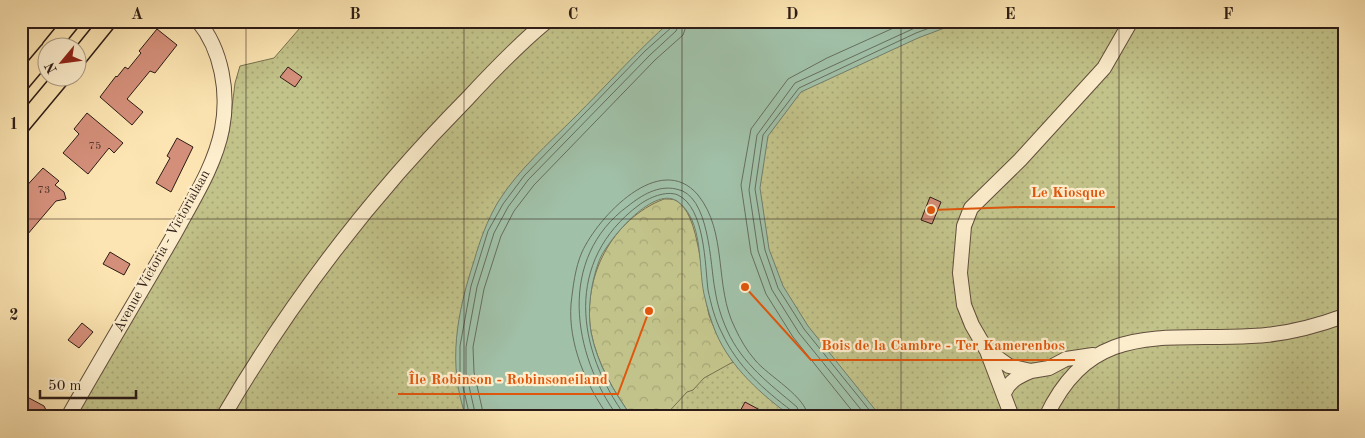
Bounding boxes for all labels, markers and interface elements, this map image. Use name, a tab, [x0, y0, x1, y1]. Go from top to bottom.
text: A	[131, 7, 143, 23]
text: B	[349, 7, 361, 23]
text: C	[568, 7, 578, 23]
text: D	[786, 7, 798, 23]
text: E	[1004, 7, 1016, 23]
text: F	[1223, 7, 1234, 23]
north arrow	[38, 38, 88, 88]
text: N	[43, 59, 60, 76]
text: 1	[9, 117, 19, 133]
house number: 75	[89, 141, 101, 152]
street label: Avenue Victoria - Victorialaan	[111, 167, 213, 335]
callout: Le Kiosque	[1021, 177, 1115, 207]
house number: 73	[38, 185, 50, 196]
text: Le Kiosque	[1031, 186, 1105, 201]
text: 2	[9, 308, 19, 324]
callout: Bois de la Cambre - Ter Kamerenbos	[811, 330, 1075, 360]
text: Bois de la Cambre - Ter Kamerenbos	[821, 339, 1065, 354]
callout: Île Robinson - Robinsoneiland	[398, 364, 618, 394]
scale bar	[40, 368, 136, 400]
text: Île Robinson - Robinsoneiland	[408, 370, 608, 388]
text: 50 m	[48, 379, 82, 394]

